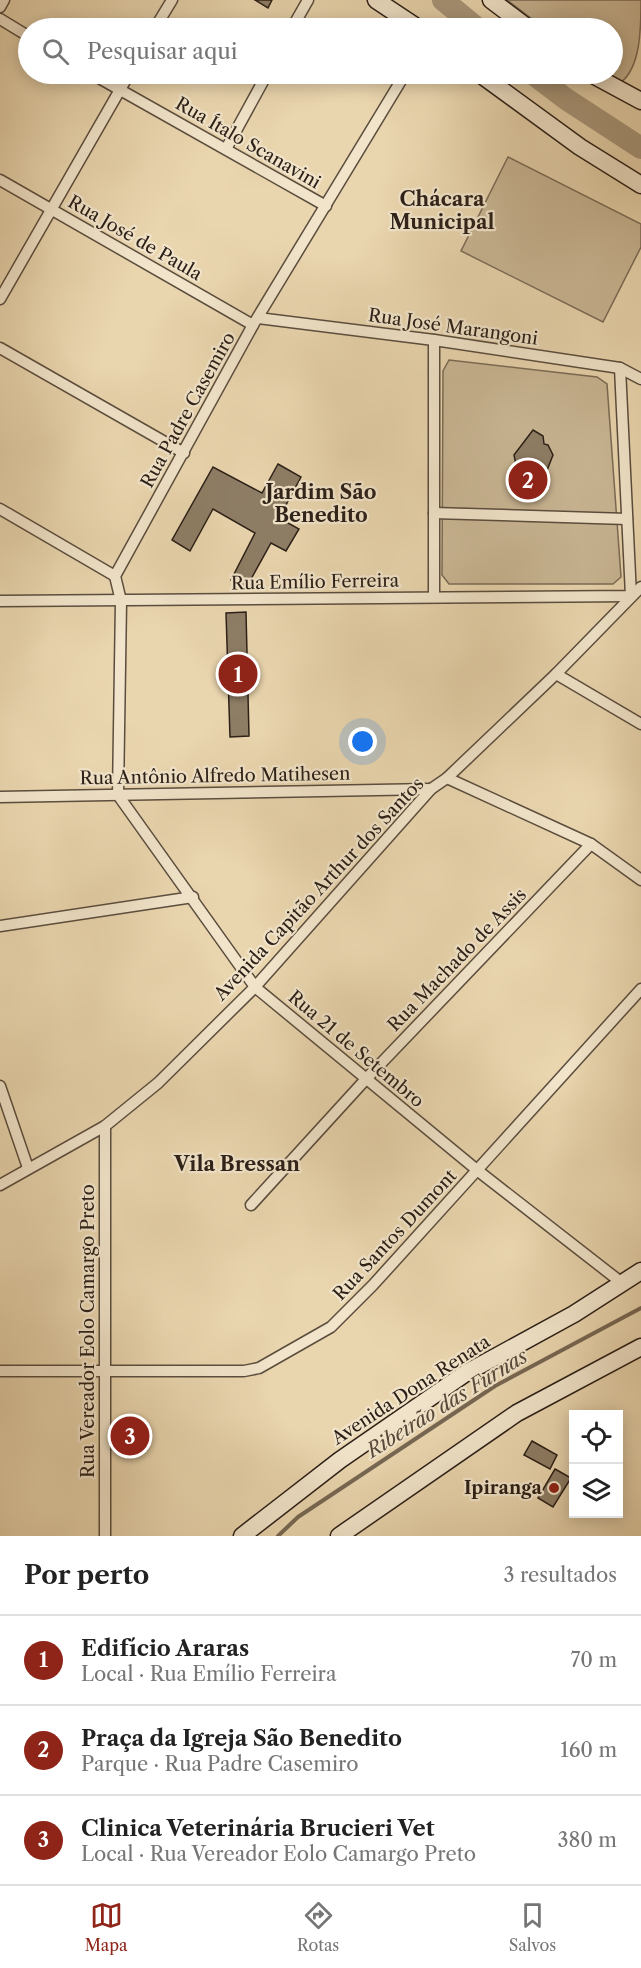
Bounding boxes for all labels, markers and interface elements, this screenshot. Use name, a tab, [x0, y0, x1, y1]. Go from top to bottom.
search box	[18, 18, 623, 84]
icon: search	[39, 35, 72, 68]
text: Pesquisar aqui	[87, 38, 237, 65]
street label: Rua Ítalo Scanavini	[172, 92, 325, 194]
district label: Chácara Municipal	[389, 187, 495, 234]
street label: Rua José de Paula	[64, 191, 206, 286]
street label: Rua José Marangoni	[367, 304, 540, 350]
street label: Rua Padre Casemiro	[136, 328, 240, 492]
pin: 2	[508, 458, 548, 502]
district label: Jardim São Benedito	[261, 480, 377, 527]
street label: Rua Emílio Ferreira	[231, 570, 400, 594]
pin: 1	[218, 652, 258, 696]
your location	[348, 727, 377, 756]
street label: Rua Antônio Alfredo Matihesen	[79, 763, 351, 789]
street label: Avenida Capitão Arthur dos Santos	[209, 773, 428, 1006]
street label: Rua Machado de Assis	[383, 884, 531, 1036]
street label: Rua 21 de Setembro	[284, 986, 428, 1112]
district label: Vila Bressan	[173, 1152, 300, 1176]
street label: Rua Santos Dumont	[329, 1165, 462, 1305]
street label: Rua Vereador Eolo Camargo Preto	[77, 1184, 99, 1478]
street label: Avenida Dona Renata	[327, 1330, 495, 1450]
water label: Ribeirão das Furnas	[360, 1343, 532, 1463]
map controls	[569, 1410, 623, 1518]
button: locate	[569, 1410, 623, 1464]
pin: 3	[110, 1414, 150, 1458]
button: layers	[569, 1464, 623, 1518]
place label: Ipiranga	[464, 1477, 543, 1499]
marker: Ipiranga	[547, 1481, 561, 1495]
text: Por perto	[24, 1559, 149, 1591]
text: 3 resultados	[504, 1563, 617, 1587]
text: Edifício Araras	[81, 1635, 249, 1662]
text: 1	[39, 1648, 48, 1672]
text: 70 m	[571, 1648, 617, 1672]
text: Local · Rua Emílio Ferreira	[81, 1662, 336, 1686]
text: Praça da Igreja São Benedito	[81, 1725, 402, 1752]
text: 2	[38, 1738, 49, 1762]
text: 160 m	[560, 1738, 617, 1762]
text: Parque · Rua Padre Casemiro	[81, 1752, 358, 1776]
text: Clinica Veterinária Brucieri Vet	[81, 1815, 435, 1842]
text: 3	[38, 1828, 49, 1852]
text: 380 m	[558, 1828, 617, 1852]
text: Local · Rua Vereador Eolo Camargo Preto	[81, 1842, 476, 1866]
tab: Mapa	[85, 1899, 127, 1955]
tab: Rotas	[297, 1899, 339, 1955]
tab: Salvos	[509, 1899, 556, 1955]

